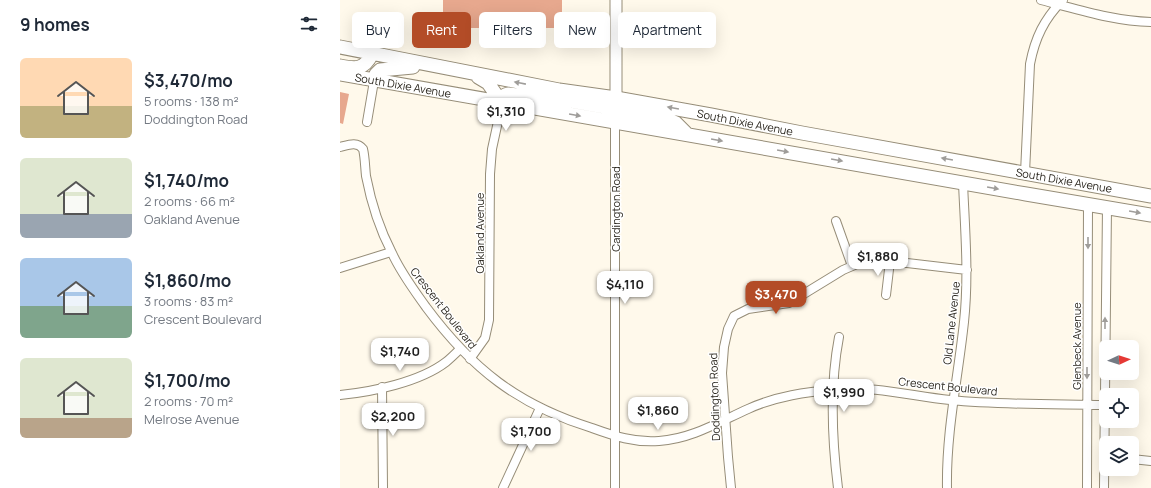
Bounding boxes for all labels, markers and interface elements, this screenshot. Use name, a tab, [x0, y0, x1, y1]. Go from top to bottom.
chip: Buy	[352, 12, 404, 48]
chip: Rent	[412, 12, 471, 48]
chip: Filters	[479, 12, 546, 48]
chip: New	[554, 12, 610, 48]
chip: Apartment	[618, 12, 716, 48]
text: 9 homes	[20, 13, 90, 36]
icon: filters	[298, 13, 320, 35]
text: $3,470/mo	[144, 69, 233, 92]
street label: South Dixie Avenue	[354, 69, 453, 101]
icon: home	[52, 74, 100, 122]
one-way arrow	[514, 80, 526, 86]
text: 5 rooms · 138 m²	[144, 92, 239, 110]
pin: $1,310	[473, 98, 539, 132]
text: $1,310	[486, 102, 526, 120]
one-way arrow	[667, 105, 679, 111]
street label: South Dixie Avenue	[696, 105, 795, 139]
text: Doddington Road	[144, 110, 248, 128]
one-way arrow	[569, 112, 581, 118]
one-way arrow	[711, 137, 723, 143]
one-way arrow	[777, 148, 789, 154]
one-way arrow	[941, 156, 953, 162]
one-way arrow	[831, 158, 843, 164]
street label: South Dixie Avenue	[1015, 164, 1114, 196]
street label: Cardington Road	[608, 166, 623, 252]
text: $1,740/mo	[144, 169, 229, 192]
icon: home	[52, 174, 100, 222]
one-way arrow	[987, 186, 999, 192]
text: 2 rooms · 66 m²	[144, 192, 235, 210]
street label: Oakland Avenue	[472, 192, 487, 274]
one-way arrow	[1129, 209, 1141, 215]
text: Oakland Avenue	[144, 210, 240, 228]
one-way arrow	[1085, 237, 1091, 250]
pin: $1,880	[845, 243, 911, 277]
text: $1,880	[857, 247, 899, 265]
street label: Crescent Boulevard	[407, 264, 481, 352]
text: $1,860/mo	[144, 269, 231, 292]
pin: $4,110	[592, 271, 658, 305]
icon: home	[52, 274, 100, 322]
text: $4,110	[606, 275, 644, 293]
street label: Old Lane Avenue	[939, 280, 963, 365]
pin: $3,470	[743, 281, 809, 315]
text: $3,470	[754, 285, 798, 303]
text: 3 rooms · 83 m²	[144, 292, 233, 310]
street label: Glenbeck Avenue	[1069, 302, 1084, 390]
text: Crescent Boulevard	[144, 310, 262, 328]
one-way arrow	[1102, 316, 1108, 329]
pin: $1,740	[367, 338, 433, 372]
north arrow	[1099, 340, 1139, 380]
map controls	[1099, 340, 1139, 476]
text: $1,740	[380, 342, 420, 360]
street label: Doddington Road	[705, 353, 723, 441]
one-way arrow	[1084, 367, 1090, 380]
text: $1,700/mo	[144, 369, 231, 392]
street label: Crescent Boulevard	[898, 373, 998, 399]
icon: home	[52, 374, 100, 422]
pin: $1,990	[811, 379, 877, 413]
text: $1,990	[823, 383, 865, 401]
button: locate	[1099, 388, 1139, 428]
text: 2 rooms · 70 m²	[144, 392, 233, 410]
pin: $1,860	[625, 397, 691, 431]
text: $1,860	[637, 401, 679, 419]
pin: $2,200	[360, 403, 426, 437]
text: $2,200	[371, 407, 415, 425]
text: Melrose Avenue	[144, 410, 239, 428]
pin: $1,700	[498, 418, 564, 452]
text: $1,700	[510, 422, 552, 440]
button: layers	[1099, 436, 1139, 476]

